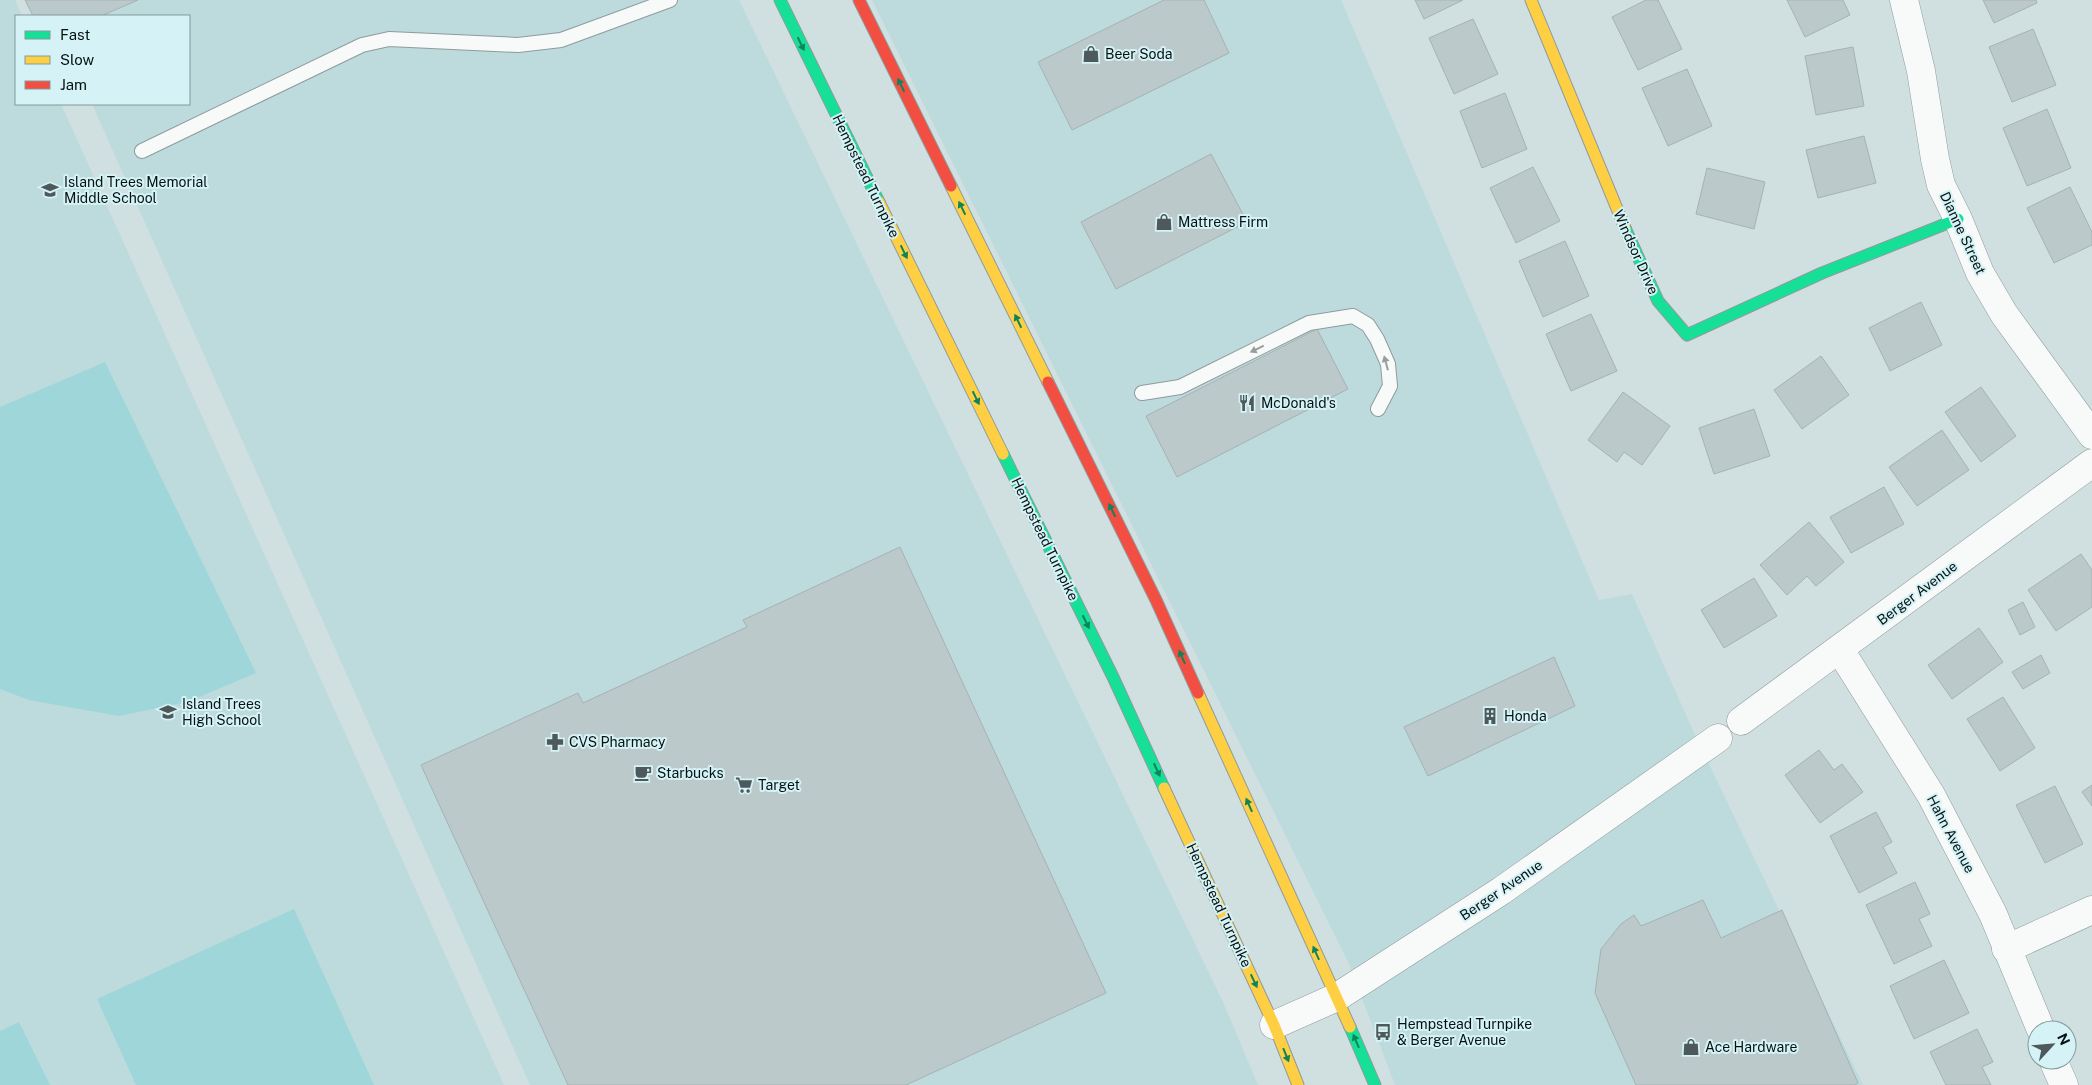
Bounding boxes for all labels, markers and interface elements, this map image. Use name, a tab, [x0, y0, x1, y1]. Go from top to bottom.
legend	[15, 15, 190, 105]
text: Fast	[60, 26, 90, 43]
one-way arrow	[797, 37, 805, 51]
shop icon: Beer Soda	[1081, 44, 1101, 64]
place label: Beer Soda	[1105, 46, 1173, 62]
text: Slow	[60, 51, 95, 68]
text: Jam	[60, 76, 87, 93]
one-way arrow	[897, 77, 905, 92]
street label: Hempstead Turnpike	[829, 112, 903, 240]
place label: Island Trees Memorial Middle School	[64, 174, 207, 206]
school or university icon: Island Trees Memorial Middle School	[40, 180, 60, 200]
street label: Dianne Street	[1937, 189, 1989, 277]
one-way arrow	[958, 201, 966, 215]
street label: Windsor Drive	[1610, 207, 1662, 297]
shop icon: Mattress Firm	[1154, 212, 1174, 232]
place label: Mattress Firm	[1178, 214, 1268, 230]
one-way arrow	[900, 245, 908, 259]
one-way arrow	[1014, 314, 1022, 328]
one-way arrow	[1250, 344, 1265, 353]
one-way arrow	[1382, 356, 1390, 371]
one-way arrow	[972, 391, 980, 405]
restaurant icon: McDonald's	[1237, 393, 1257, 413]
place label: McDonald's	[1261, 395, 1336, 411]
street label: Hempstead Turnpike	[1008, 475, 1082, 603]
one-way arrow	[1108, 503, 1116, 518]
street label: Berger Avenue	[1874, 558, 1960, 628]
one-way arrow	[1082, 615, 1090, 630]
one-way arrow	[1177, 650, 1185, 664]
place label: Island Trees High School	[182, 696, 261, 728]
school or university icon: Island Trees High School	[158, 702, 178, 722]
building icon: Honda	[1480, 706, 1500, 726]
place label: Honda	[1504, 708, 1547, 724]
pharmacy icon: CVS Pharmacy	[545, 732, 565, 752]
place label: CVS Pharmacy	[569, 734, 666, 750]
cafe icon: Starbucks	[633, 763, 653, 783]
one-way arrow	[1153, 763, 1161, 777]
place label: Starbucks	[657, 765, 723, 781]
supermarket icon: Target	[734, 775, 754, 795]
place label: Target	[758, 777, 800, 793]
street label: Hahn Avenue	[1924, 792, 1978, 876]
one-way arrow	[1245, 798, 1253, 812]
street label: Hempstead Turnpike	[1183, 840, 1255, 970]
street label: Berger Avenue	[1457, 856, 1545, 923]
one-way arrow	[1312, 946, 1320, 960]
one-way arrow	[1250, 974, 1258, 988]
place label: Hempstead Turnpike & Berger Avenue	[1397, 1016, 1532, 1048]
north arrow	[2027, 1020, 2077, 1070]
bus stop icon: Hempstead Turnpike & Berger Avenue	[1373, 1022, 1393, 1042]
text: N	[2054, 1031, 2073, 1048]
one-way arrow	[1351, 1034, 1359, 1048]
shop icon: Ace Hardware	[1681, 1037, 1701, 1057]
place label: Ace Hardware	[1705, 1039, 1798, 1055]
one-way arrow	[1282, 1048, 1290, 1063]

